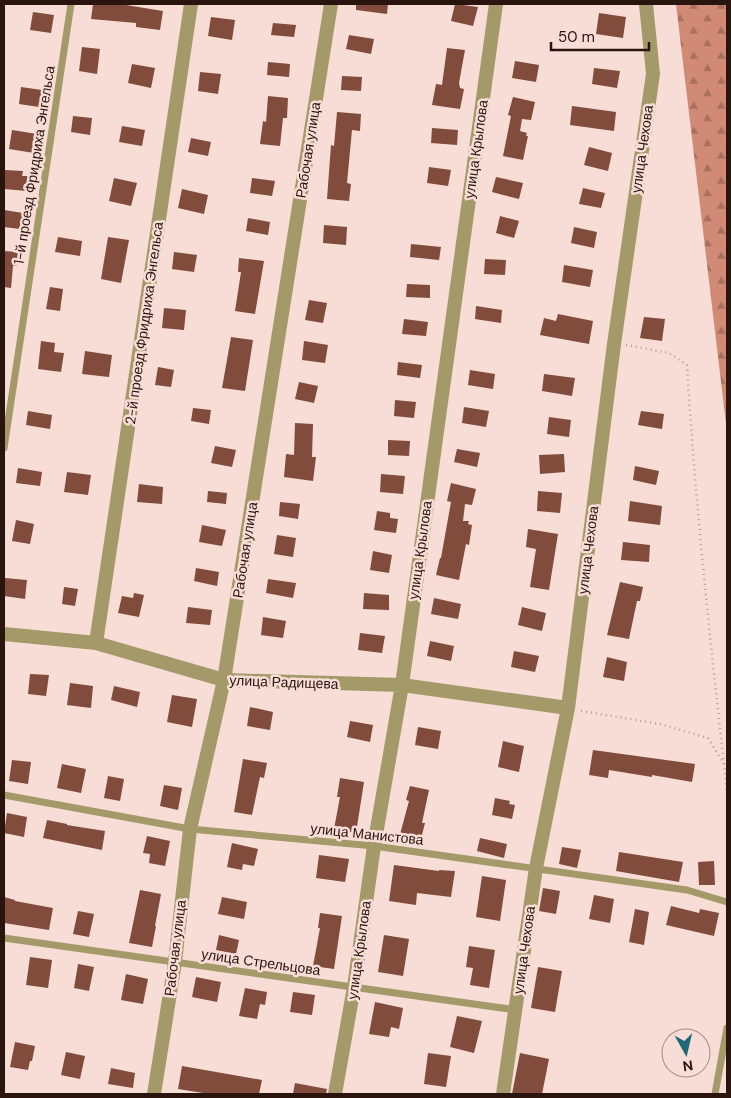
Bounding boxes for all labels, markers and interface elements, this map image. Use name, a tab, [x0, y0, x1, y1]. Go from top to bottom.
scale bar	[551, 20, 648, 52]
text: 50 m	[558, 27, 595, 47]
street label: 1-й проезд Фридриха Энгельса	[9, 64, 59, 266]
street label: улица Крылова	[460, 98, 492, 199]
street label: Рабочая улица	[292, 100, 325, 199]
street label: улица Чехова	[627, 104, 657, 194]
street label: 2-й проезд Фридриха Энгельса	[121, 220, 167, 425]
street label: улица Крылова	[404, 499, 436, 600]
street label: Рабочая улица	[229, 500, 262, 599]
street label: улица Чехова	[574, 505, 602, 595]
street label: улица Радищева	[229, 671, 339, 693]
street label: улица Манистова	[310, 819, 425, 849]
street label: Рабочая улица	[160, 899, 190, 997]
street label: улица Крылова	[343, 899, 375, 1000]
street label: улица Чехова	[509, 905, 539, 995]
street label: улица Стрельцова	[200, 945, 322, 979]
north arrow	[661, 1028, 711, 1078]
text: N	[681, 1056, 694, 1075]

